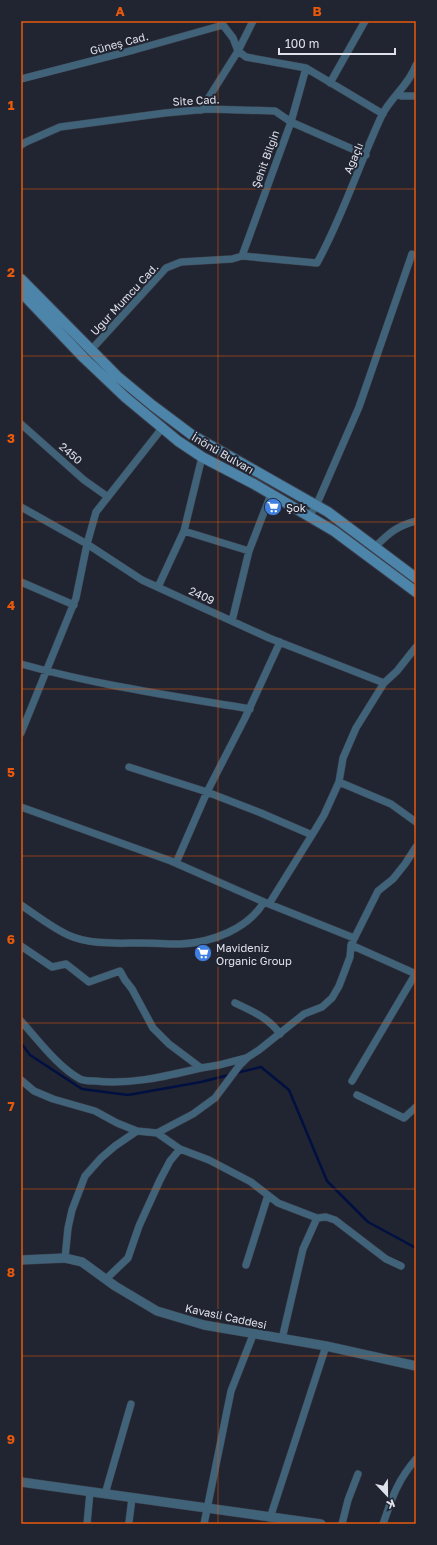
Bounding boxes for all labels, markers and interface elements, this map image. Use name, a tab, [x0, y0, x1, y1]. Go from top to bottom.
text: A	[115, 3, 125, 19]
text: B	[312, 3, 322, 19]
street label: Güneş Cad.	[88, 29, 150, 57]
scale bar	[279, 30, 395, 56]
text: 100 m	[285, 36, 319, 51]
street label: Site Cad.	[172, 92, 220, 108]
text: 1	[8, 97, 15, 113]
street label: Şehit Bilgin	[249, 128, 281, 190]
street label: Ağaçlı	[341, 140, 365, 176]
street label: Uğur Mumcu Cad.	[87, 260, 161, 338]
text: 2	[7, 264, 15, 280]
text: 3	[7, 430, 15, 446]
street label: İnönü Bulvarı	[190, 430, 256, 476]
street label: 2450	[57, 439, 85, 467]
supermarket icon: Şok	[263, 497, 283, 517]
place label: Şok	[286, 501, 306, 514]
street label: 2409	[187, 583, 217, 607]
text: 4	[7, 597, 15, 613]
text: 5	[7, 764, 15, 780]
text: 6	[7, 931, 15, 947]
place label: Mavideniz Organic Group	[216, 941, 292, 967]
supermarket icon: Mavideniz Organic Group	[193, 943, 213, 963]
text: 7	[7, 1098, 15, 1114]
text: 8	[7, 1264, 15, 1280]
street label: Kavasli Caddesi	[184, 1301, 268, 1331]
text: 9	[7, 1431, 15, 1447]
north arrow	[367, 1475, 407, 1515]
text: K	[385, 1497, 397, 1512]

